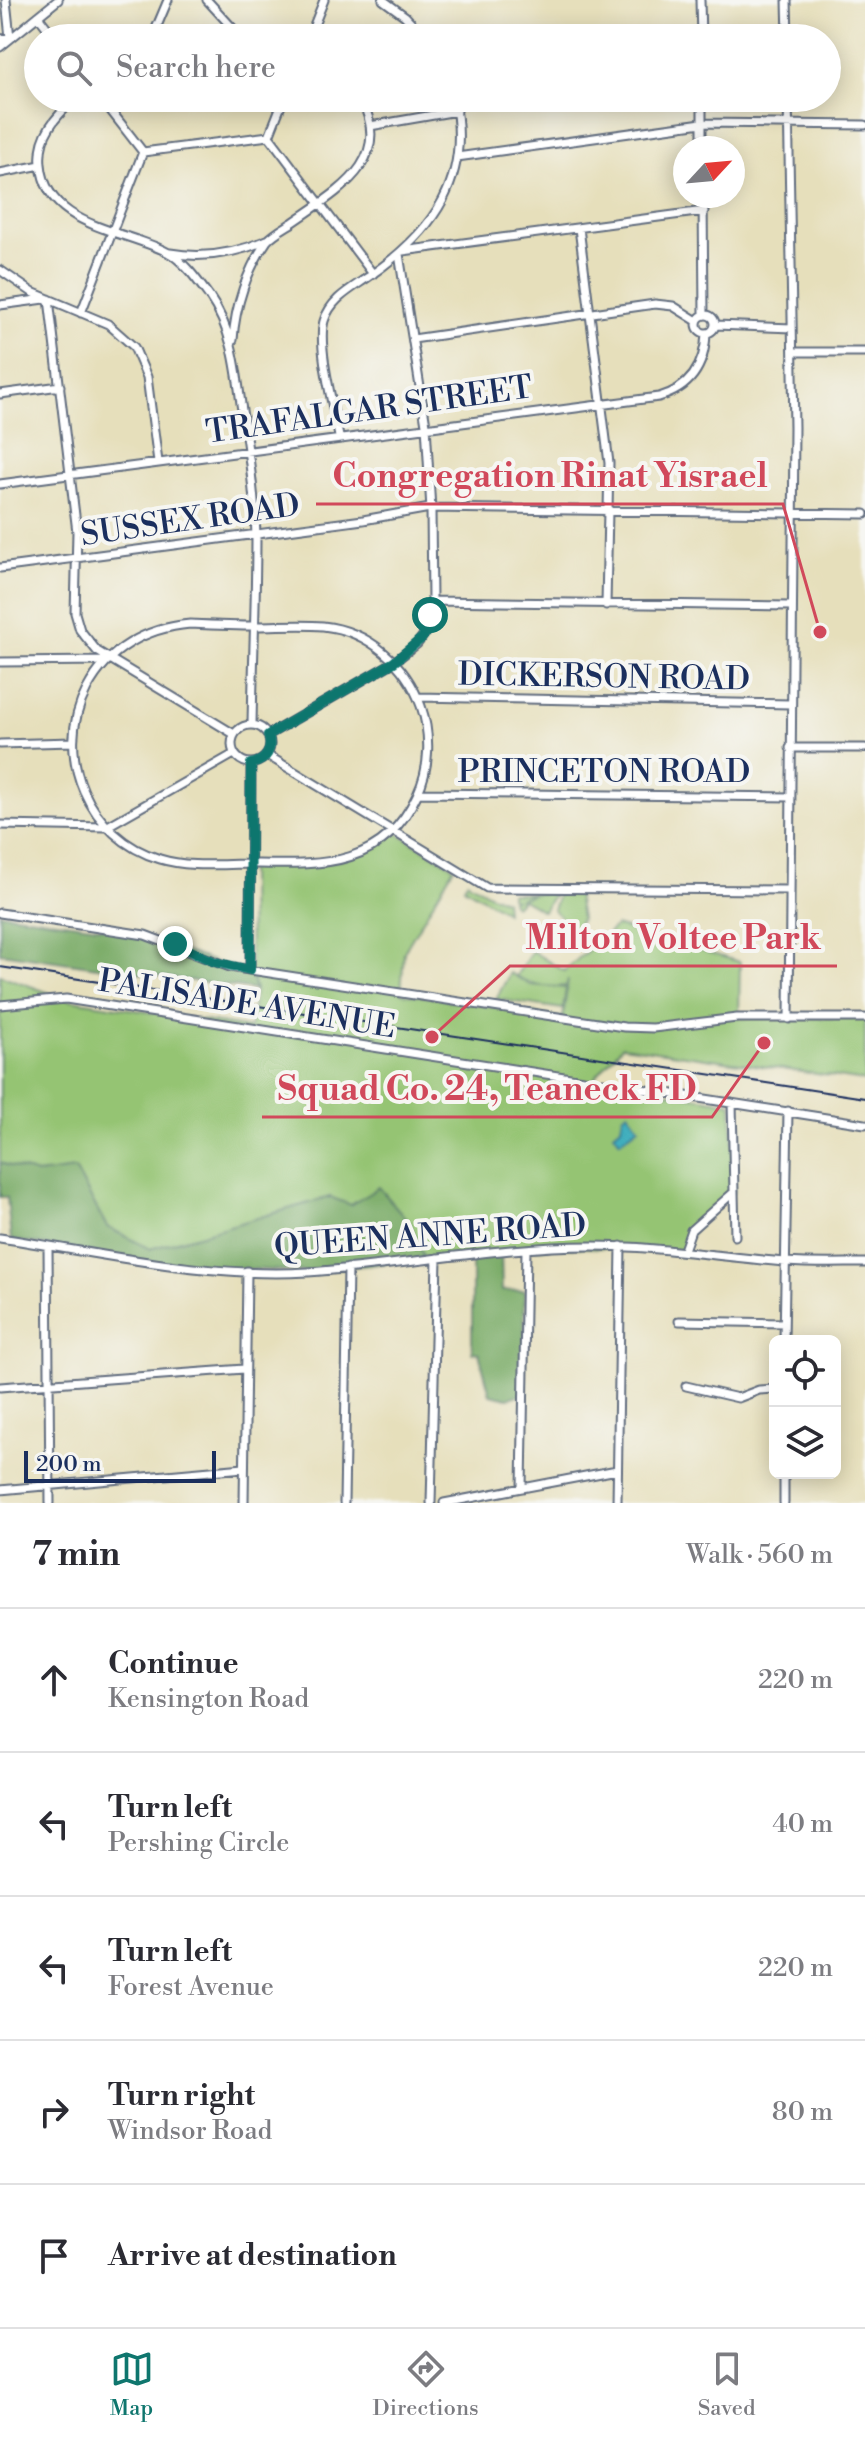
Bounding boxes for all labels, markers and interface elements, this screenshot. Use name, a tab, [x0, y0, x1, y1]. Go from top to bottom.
search box	[24, 24, 841, 112]
icon: search	[52, 46, 96, 90]
text: Search here	[116, 49, 276, 87]
north arrow	[673, 136, 745, 208]
street label: TRAFALGAR STREET	[203, 367, 535, 453]
callout: Congregation Rinat Yisrael	[316, 446, 783, 504]
text: Congregation Rinat Yisrael	[332, 456, 768, 498]
street label: SUSSEX ROAD	[78, 485, 302, 555]
route start	[412, 597, 448, 633]
street label: DICKERSON ROAD	[458, 654, 750, 700]
street label: PRINCETON ROAD	[458, 752, 750, 792]
callout: Milton Voltee Park	[510, 908, 837, 966]
text: Milton Voltee Park	[525, 918, 822, 960]
route end	[157, 926, 193, 962]
street label: PALISADE AVENUE	[95, 961, 398, 1047]
callout: Squad Co. 24, Teaneck FD	[262, 1059, 712, 1117]
text: Squad Co. 24, Teaneck FD	[278, 1069, 696, 1111]
street label: QUEEN ANNE ROAD	[273, 1205, 587, 1267]
map controls	[769, 1335, 841, 1479]
button: locate	[769, 1335, 841, 1407]
button: layers	[769, 1407, 841, 1479]
scale bar	[24, 1447, 216, 1483]
text: 200 m	[36, 1451, 102, 1478]
text: 7 min	[32, 1534, 120, 1576]
text: Walk · 560 m	[686, 1539, 833, 1571]
text: Continue	[108, 1645, 239, 1683]
icon: ahead	[32, 1658, 76, 1702]
text: 220 m	[758, 1664, 833, 1696]
text: Kensington Road	[108, 1683, 309, 1715]
text: Turn left	[108, 1789, 232, 1827]
icon: left	[32, 1802, 76, 1846]
text: 40 m	[772, 1808, 833, 1840]
text: Pershing Circle	[108, 1827, 289, 1859]
text: Turn left	[108, 1933, 232, 1971]
icon: left	[32, 1946, 76, 1990]
text: 220 m	[758, 1952, 833, 1984]
text: Forest Avenue	[108, 1971, 274, 2003]
text: Turn right	[108, 2077, 255, 2115]
icon: right	[32, 2090, 76, 2134]
text: 80 m	[772, 2096, 833, 2128]
text: Windsor Road	[108, 2115, 272, 2147]
icon: arrive	[32, 2234, 76, 2278]
text: Arrive at destination	[108, 2237, 397, 2275]
tab: Map	[110, 2347, 154, 2422]
tab: Directions	[373, 2347, 479, 2422]
tab: Saved	[698, 2347, 755, 2422]

